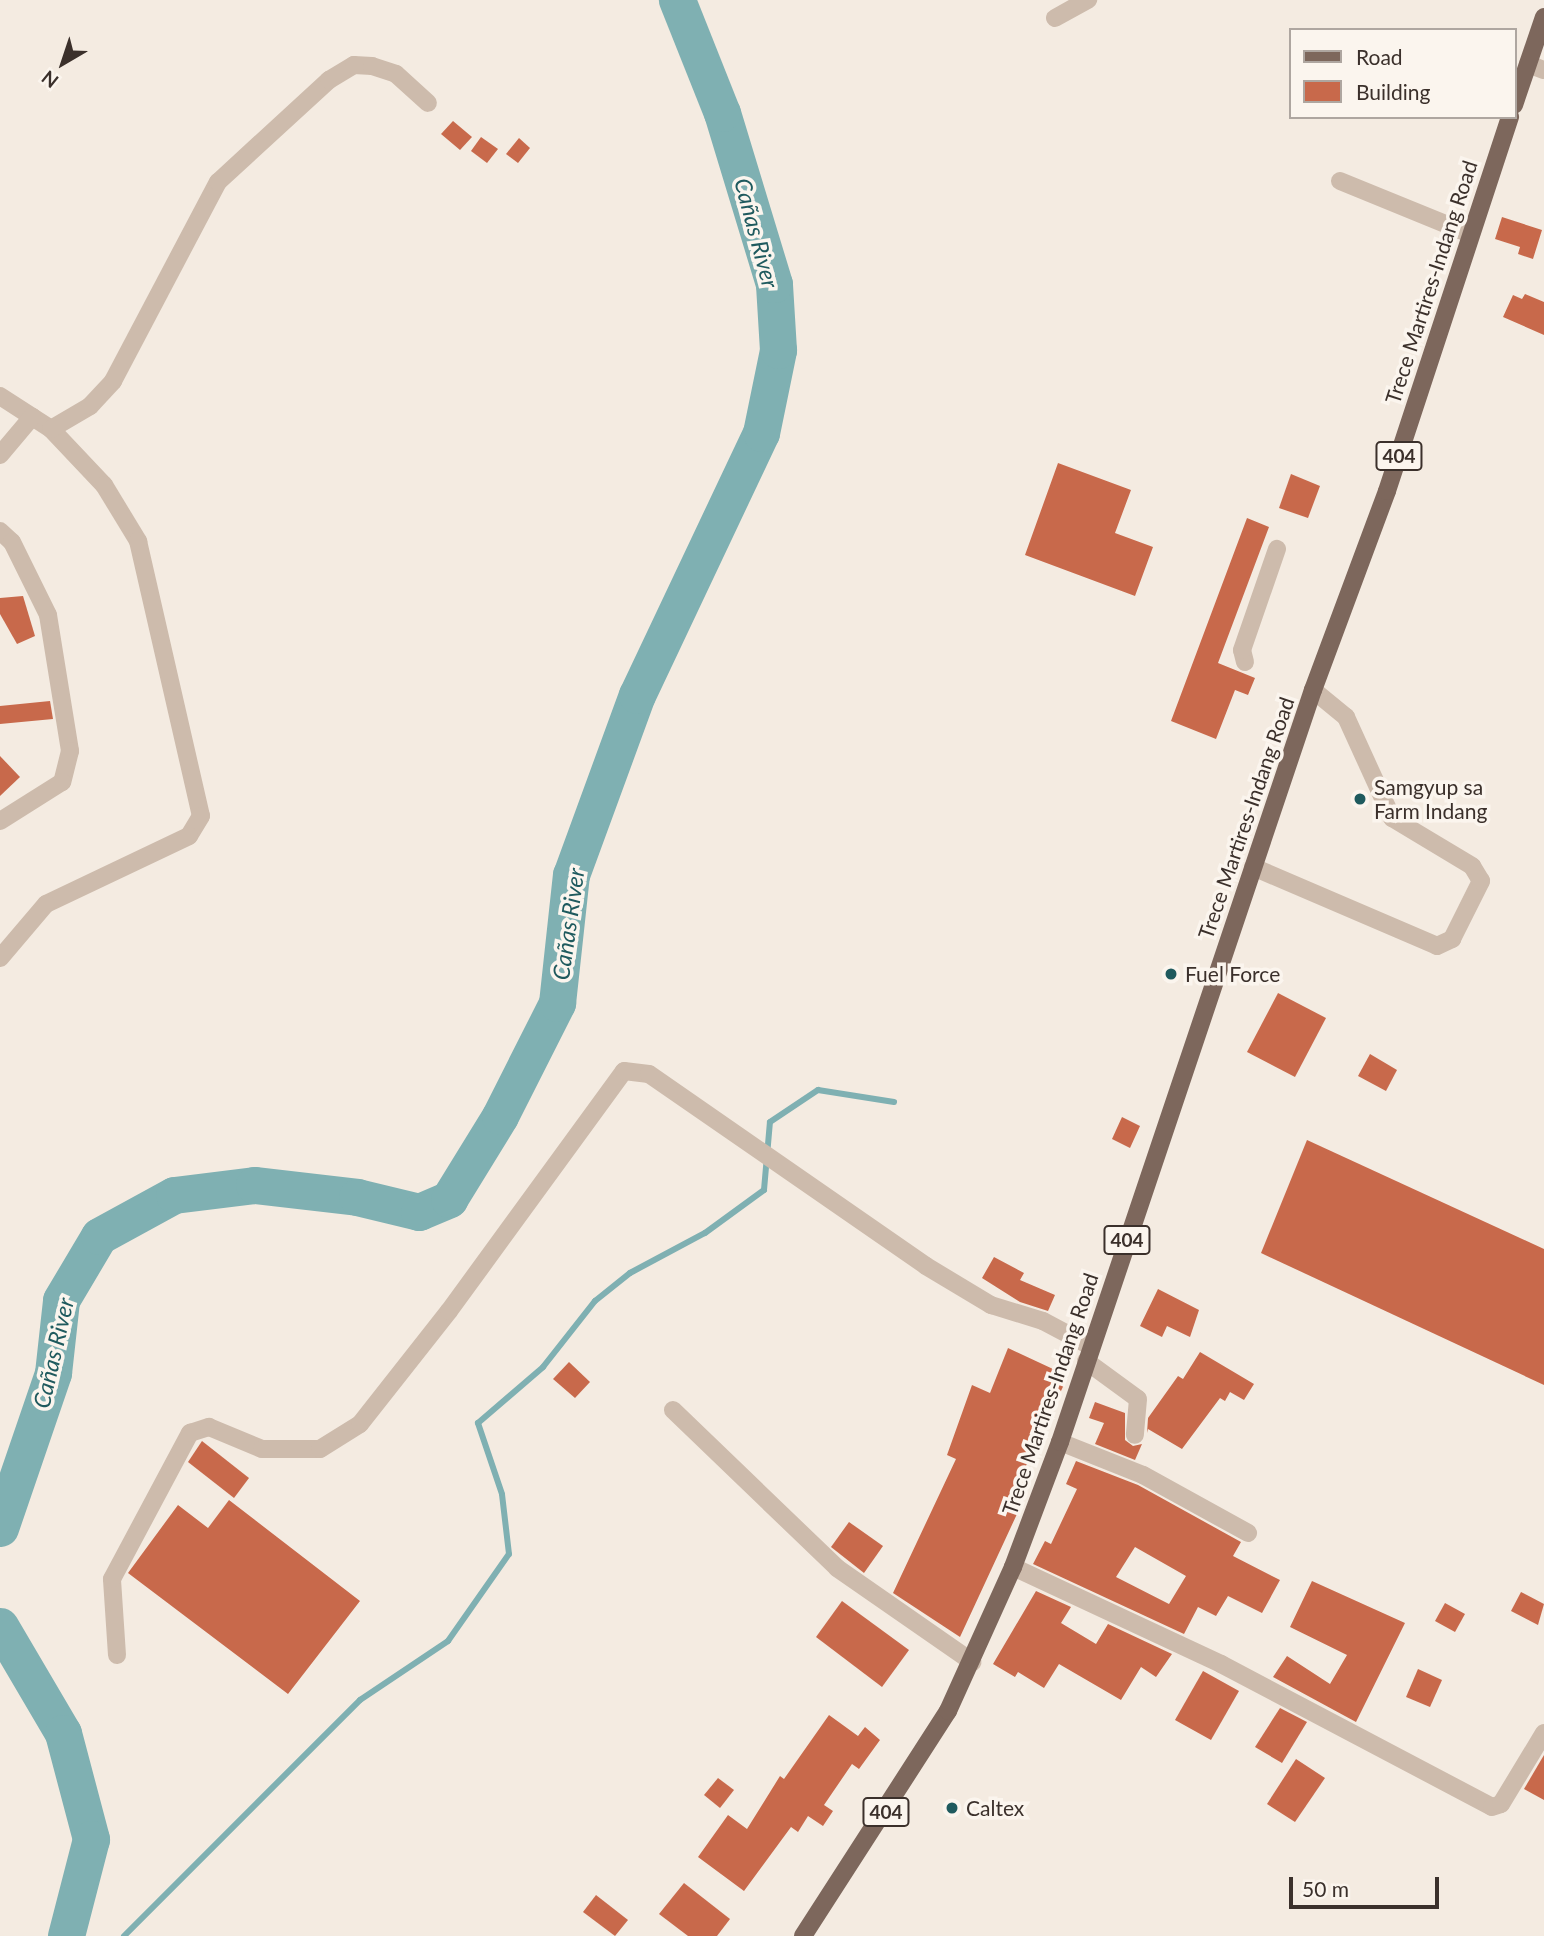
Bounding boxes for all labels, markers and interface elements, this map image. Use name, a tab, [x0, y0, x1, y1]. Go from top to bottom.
north arrow	[28, 28, 98, 98]
legend	[1288, 28, 1516, 119]
text: Road	[1356, 44, 1403, 69]
text: N	[37, 66, 62, 93]
text: Building	[1356, 79, 1431, 104]
street label: Trece Martires-Indang Road	[1380, 157, 1482, 407]
water label: Cañas River	[729, 175, 785, 291]
road number: 404	[1374, 440, 1424, 471]
street label: Trece Martires-Indang Road	[1193, 694, 1299, 942]
place label: Samgyup sa Farm Indang	[1374, 774, 1487, 824]
marker: Samgyup sa Farm Indang	[1352, 791, 1368, 807]
water label: Cañas River	[546, 866, 590, 982]
place label: Fuel Force	[1185, 961, 1280, 987]
marker: Fuel Force	[1163, 966, 1179, 982]
road number: 404	[1102, 1224, 1152, 1256]
street label: Trece Martires-Indang Road	[997, 1270, 1103, 1518]
water label: Cañas River	[27, 1295, 79, 1411]
place label: Caltex	[966, 1795, 1024, 1821]
road number: 404	[862, 1796, 910, 1828]
marker: Caltex	[944, 1800, 960, 1816]
scale bar	[1292, 1862, 1442, 1906]
text: 50 m	[1302, 1876, 1349, 1901]

